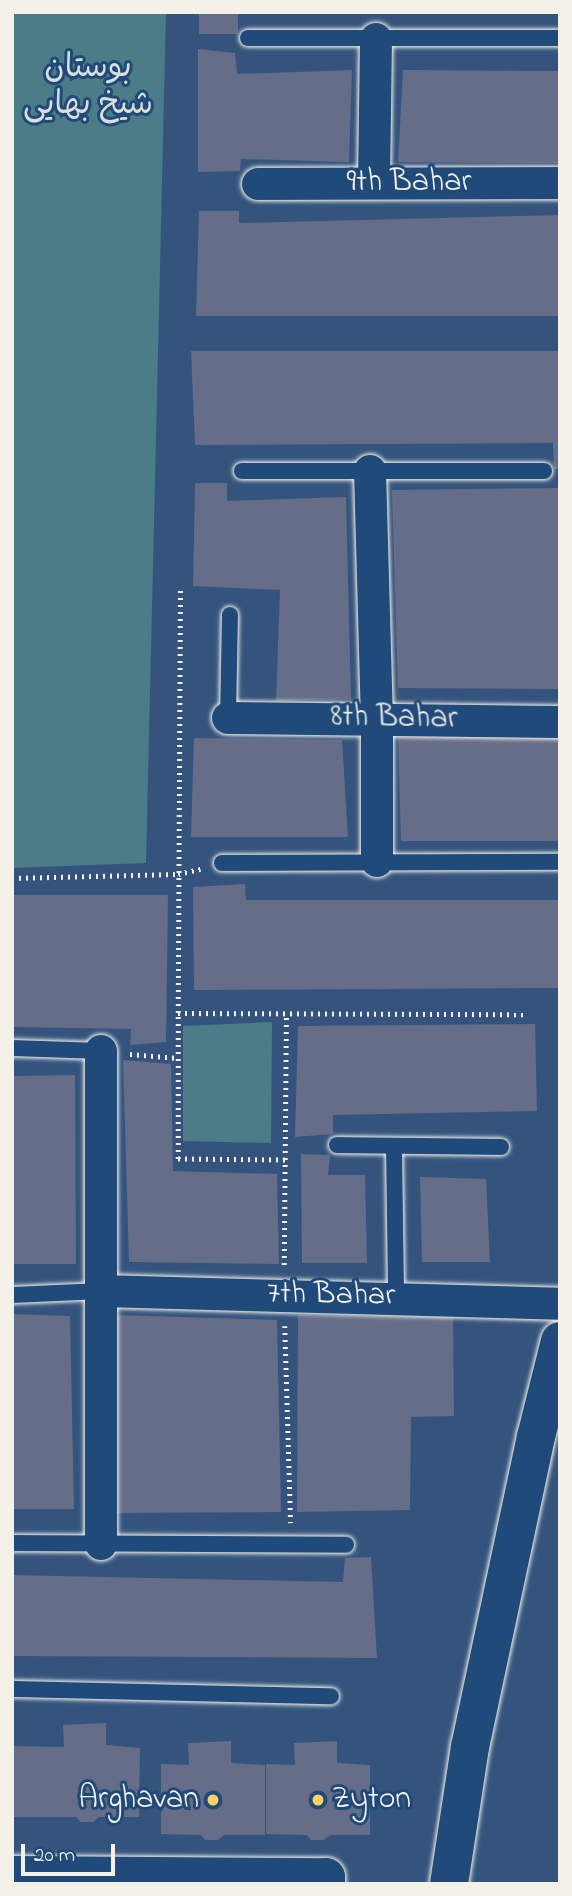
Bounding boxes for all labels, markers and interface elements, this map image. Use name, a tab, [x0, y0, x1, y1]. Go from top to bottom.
park label: بوستان شیخ بهایی	[23, 51, 153, 126]
street label: 9th Bahar	[347, 164, 471, 202]
street label: 8th Bahar	[330, 699, 458, 739]
street label: 7th Bahar	[266, 1276, 396, 1316]
place label: Arghavan	[78, 1781, 199, 1819]
place label: Zyton	[332, 1781, 411, 1819]
marker: Arghavan	[205, 1792, 221, 1808]
marker: Zyton	[310, 1792, 326, 1808]
scale bar	[24, 1829, 119, 1873]
text: 20 m	[34, 1841, 75, 1871]

